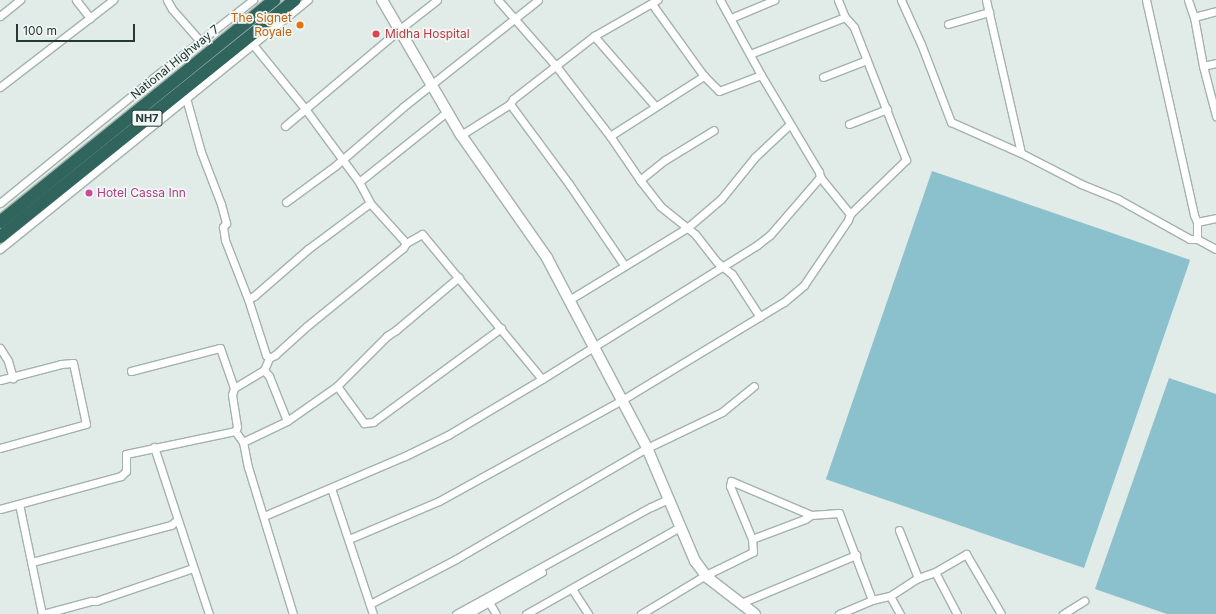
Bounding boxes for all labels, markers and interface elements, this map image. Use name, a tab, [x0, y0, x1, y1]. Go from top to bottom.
place label: The Signet Royale	[231, 11, 292, 39]
scale bar	[18, 16, 137, 42]
marker: The Signet Royale	[295, 20, 305, 30]
street label: National Highway 7	[128, 22, 222, 102]
text: 100 m	[23, 23, 57, 38]
place label: Midha Hospital	[385, 27, 470, 41]
marker: Midha Hospital	[370, 28, 382, 40]
road number: NH7	[131, 109, 163, 127]
place label: Hotel Cassa Inn	[97, 186, 186, 200]
marker: Hotel Cassa Inn	[84, 188, 94, 198]

